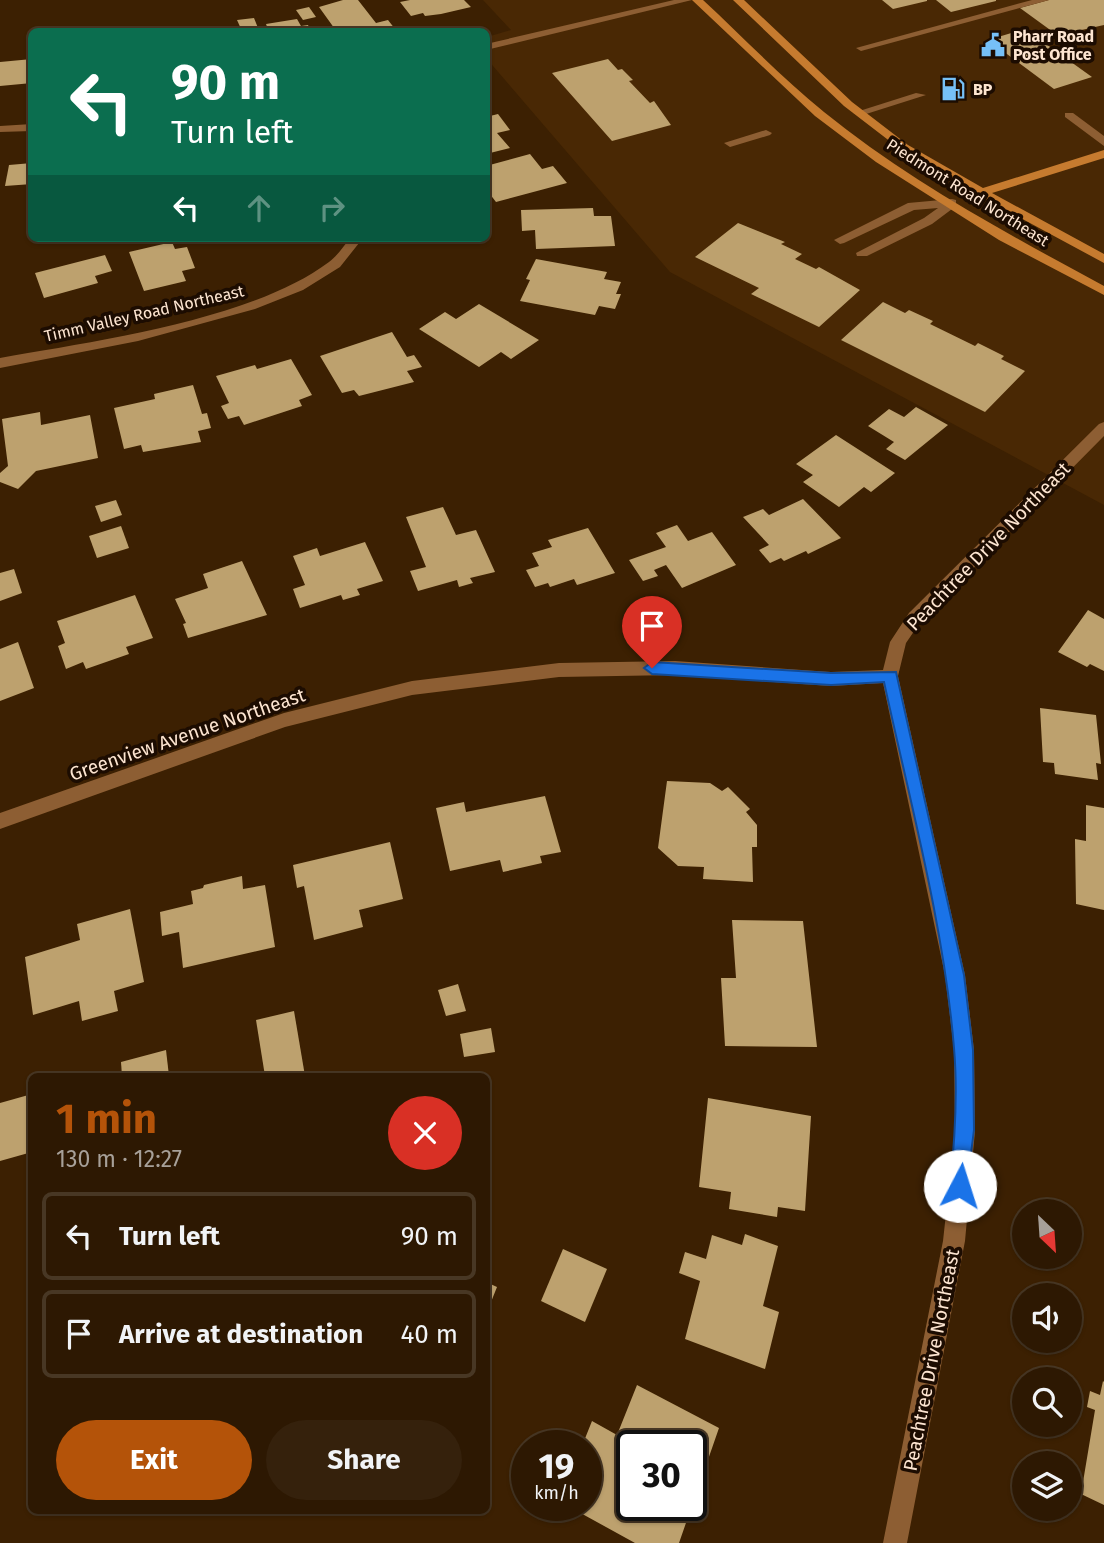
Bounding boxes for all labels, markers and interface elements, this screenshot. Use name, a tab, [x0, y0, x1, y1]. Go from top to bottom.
place label: Pharr Road Post Office	[1013, 27, 1094, 64]
public building icon: Pharr Road Post Office	[979, 31, 1007, 59]
text: 90 m	[171, 53, 280, 112]
icon: left	[56, 56, 147, 147]
fuel station icon: BP	[939, 75, 967, 103]
place label: BP	[973, 80, 993, 99]
text: Turn left	[171, 113, 293, 151]
street label: Piedmont Road Northeast	[883, 135, 1053, 250]
icon: left	[167, 189, 205, 227]
icon: ahead	[240, 189, 278, 227]
icon: right	[313, 189, 351, 227]
street label: Timm Valley Road Northeast	[42, 281, 246, 346]
street label: Peachtree Drive Northeast	[902, 457, 1075, 635]
pin	[622, 596, 682, 668]
icon: arrive	[633, 607, 671, 645]
street label: Greenview Avenue Northeast	[66, 683, 308, 786]
text: 1 min	[56, 1094, 157, 1144]
button: close	[388, 1096, 462, 1170]
text: 130 m · 12:27	[56, 1145, 182, 1173]
position arrow	[923, 1149, 997, 1223]
north arrow	[1012, 1199, 1082, 1269]
map controls	[1012, 1199, 1082, 1521]
icon: left	[60, 1217, 98, 1255]
text: Turn left	[119, 1221, 220, 1252]
text: 90 m	[401, 1221, 458, 1252]
street label: Peachtree Drive Northeast	[899, 1247, 964, 1473]
button: sound	[1012, 1283, 1082, 1353]
icon: arrive	[60, 1315, 98, 1353]
text: Arrive at destination	[119, 1319, 363, 1350]
text: 40 m	[400, 1319, 458, 1350]
button: search	[1012, 1367, 1082, 1437]
button: Exit	[56, 1420, 252, 1500]
button: Share	[266, 1420, 462, 1500]
speed limit sign: 30	[616, 1430, 707, 1521]
text: 19	[539, 1445, 574, 1487]
button: layers	[1012, 1451, 1082, 1521]
text: km/h	[534, 1482, 579, 1504]

